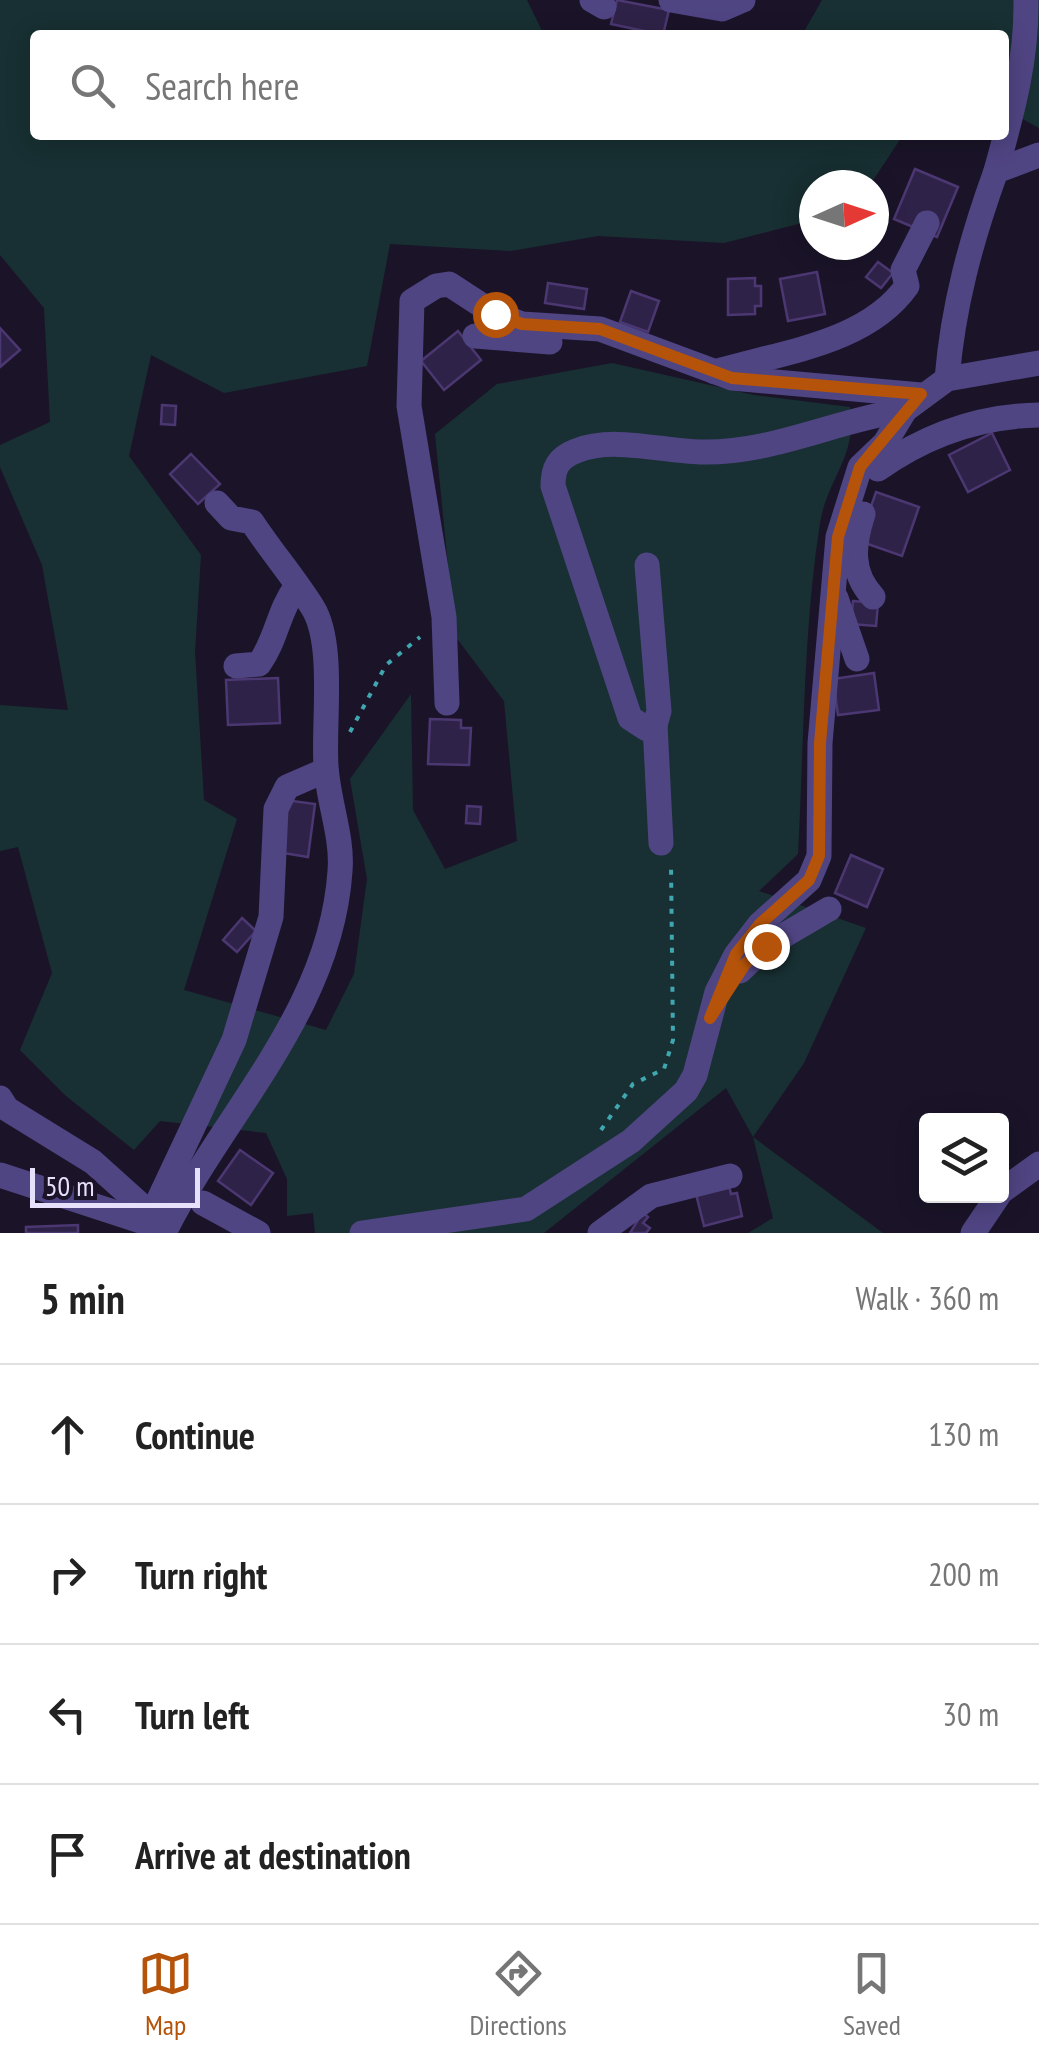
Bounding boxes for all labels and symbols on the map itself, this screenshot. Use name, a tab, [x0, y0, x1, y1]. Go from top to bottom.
north arrow	[799, 170, 889, 260]
route start	[473, 292, 519, 338]
route end	[744, 924, 790, 970]
scale bar	[30, 1163, 200, 1208]

